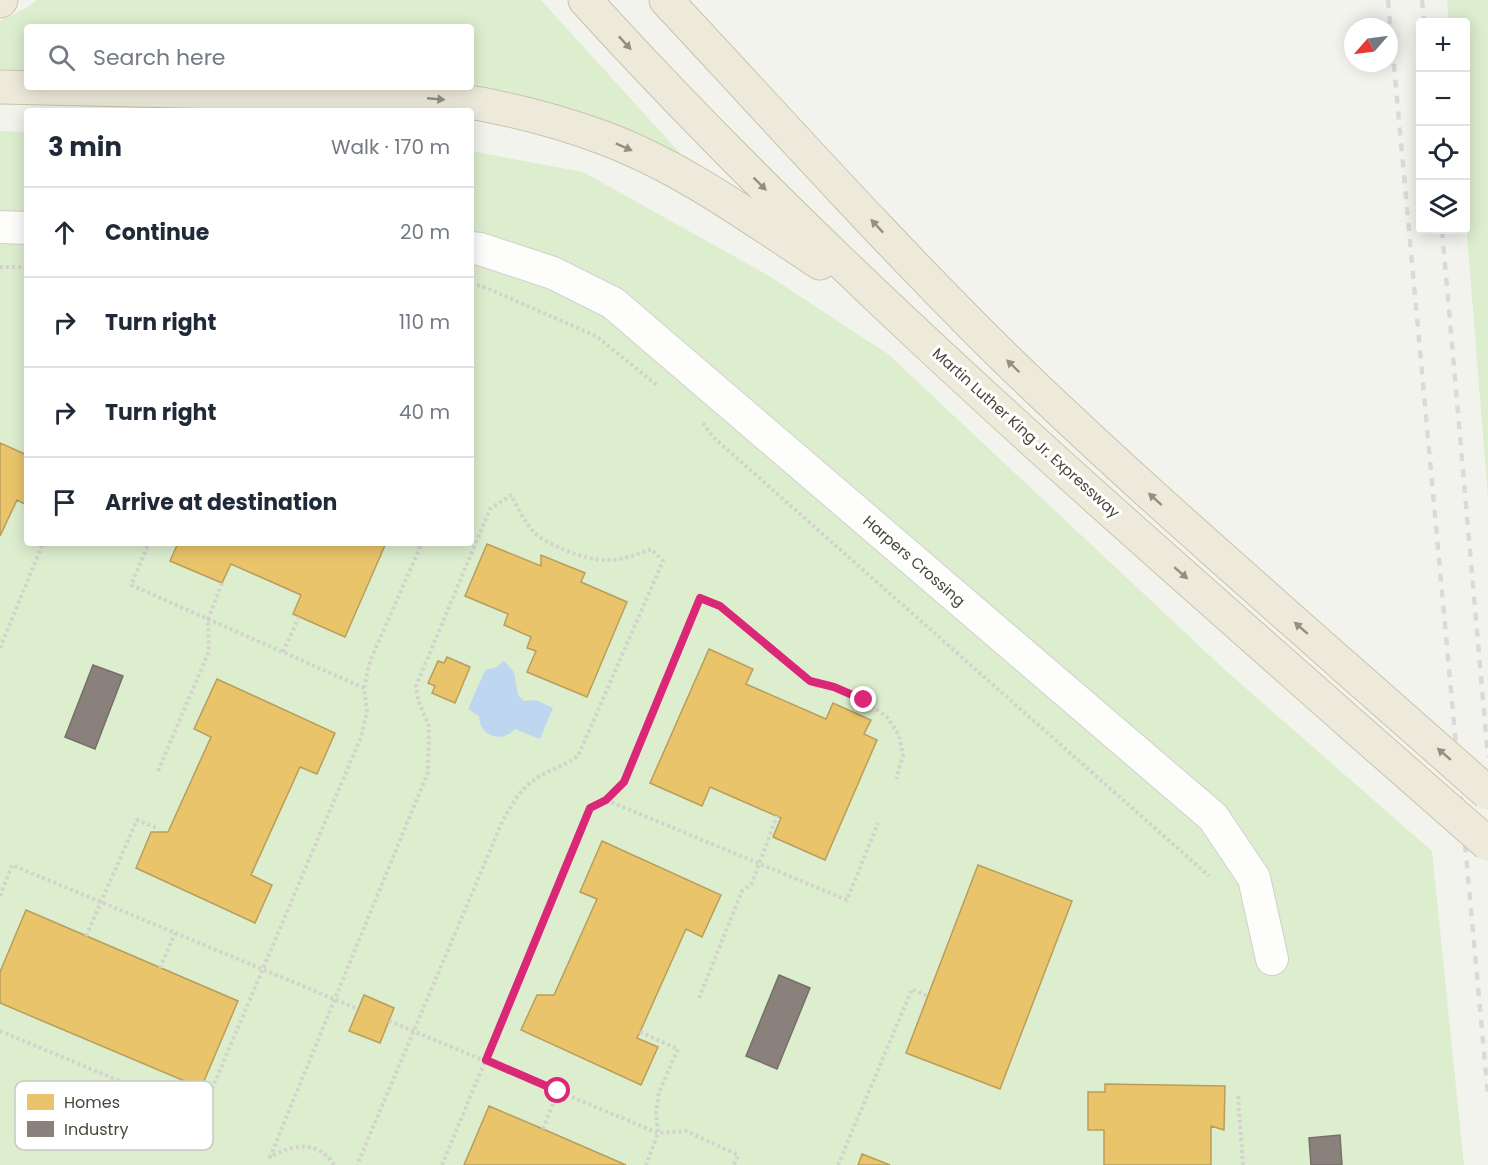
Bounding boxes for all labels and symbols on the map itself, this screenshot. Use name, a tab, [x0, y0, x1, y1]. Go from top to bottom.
north arrow	[1344, 18, 1398, 72]
one-way arrow	[617, 36, 631, 50]
one-way arrow	[427, 94, 446, 104]
one-way arrow	[616, 142, 634, 152]
one-way arrow	[752, 176, 766, 190]
one-way arrow	[871, 219, 884, 234]
street label: Martin Luther King Jr. Expressway	[928, 343, 1125, 523]
one-way arrow	[1007, 359, 1021, 373]
one-way arrow	[1148, 492, 1163, 506]
street label: Harpers Crossing	[859, 510, 970, 611]
one-way arrow	[1173, 566, 1188, 579]
one-way arrow	[1294, 621, 1309, 635]
route end	[850, 686, 876, 712]
one-way arrow	[1437, 748, 1452, 761]
route start	[544, 1077, 570, 1103]
legend	[15, 1081, 213, 1150]
text: Homes	[64, 1091, 120, 1114]
text: Industry	[64, 1118, 128, 1141]

